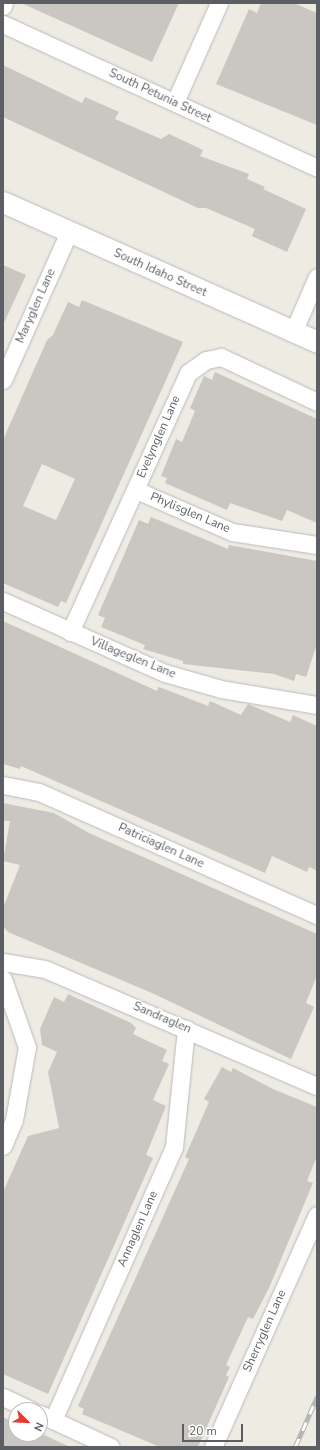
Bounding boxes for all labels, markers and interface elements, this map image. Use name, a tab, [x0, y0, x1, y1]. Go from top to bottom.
street label: South Petunia Street	[107, 66, 213, 126]
street label: South Idaho Street	[111, 246, 209, 300]
street label: Maryglen Lane	[13, 266, 59, 346]
street label: Evelynglen Lane	[134, 394, 184, 480]
street label: Phylisglen Lane	[148, 490, 232, 536]
street label: Villageglen Lane	[88, 634, 178, 682]
street label: Patriciaglen Lane	[116, 821, 206, 871]
street label: Sandraglen	[131, 999, 193, 1037]
street label: Annaglen Lane	[115, 1189, 161, 1269]
street label: Sherryglen Lane	[240, 1288, 290, 1374]
north arrow	[8, 1402, 48, 1442]
scale bar	[184, 1416, 245, 1442]
text: N	[30, 1420, 47, 1433]
text: 20 m	[189, 1423, 217, 1439]

